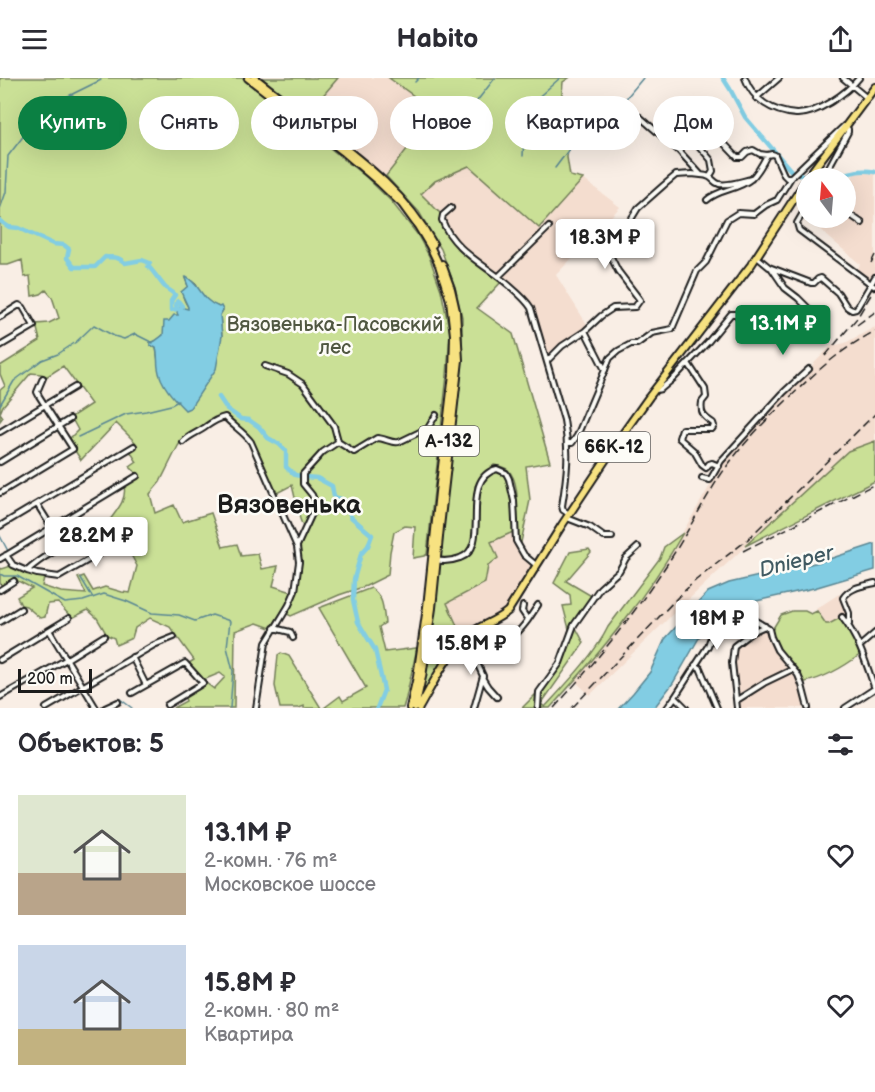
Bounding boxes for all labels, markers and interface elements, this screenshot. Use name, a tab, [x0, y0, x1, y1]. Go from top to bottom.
icon: menu	[18, 23, 51, 56]
text: Habito	[397, 23, 478, 55]
icon: share	[824, 23, 857, 56]
chip: Купить	[18, 96, 127, 150]
chip: Снять	[139, 96, 239, 150]
chip: Фильтры	[251, 96, 378, 150]
chip: Новое	[390, 96, 493, 150]
chip: Квартира	[505, 96, 641, 150]
chip: Дом	[653, 96, 734, 150]
north arrow	[796, 168, 856, 228]
map controls	[796, 168, 856, 228]
pin: 18.3M ₽	[550, 219, 660, 270]
text: 18.3M ₽	[570, 226, 640, 250]
pin: 13.1M ₽	[728, 305, 838, 356]
text: 13.1M ₽	[749, 312, 817, 336]
park label: Вязовенька-Пасовский лес	[227, 313, 443, 360]
road number: А-132	[419, 426, 479, 456]
road number: 66К-12	[578, 432, 650, 462]
district label: Вязовенька	[217, 490, 362, 521]
pin: 28.2M ₽	[41, 517, 151, 568]
text: 28.2M ₽	[59, 524, 133, 548]
water label: Dnieper	[756, 540, 837, 583]
pin: 18M ₽	[675, 600, 759, 651]
text: 18M ₽	[690, 607, 744, 631]
pin: 15.8M ₽	[416, 625, 526, 676]
text: 15.8M ₽	[436, 632, 506, 656]
scale bar	[18, 666, 92, 694]
text: 200 m	[27, 670, 73, 689]
icon: filters	[824, 728, 857, 761]
text: Объектов: 5	[18, 729, 164, 760]
text: 13.1M ₽	[204, 818, 291, 849]
icon: home	[66, 819, 138, 891]
icon: heart	[824, 839, 857, 872]
text: 2-комн. · 76 m²	[204, 849, 337, 873]
text: Московское шоссе	[204, 873, 376, 897]
text: 15.8M ₽	[204, 968, 296, 999]
icon: home	[66, 969, 138, 1041]
icon: heart	[824, 989, 857, 1022]
text: 2-комн. · 80 m²	[204, 999, 339, 1023]
text: Квартира	[204, 1023, 294, 1047]

